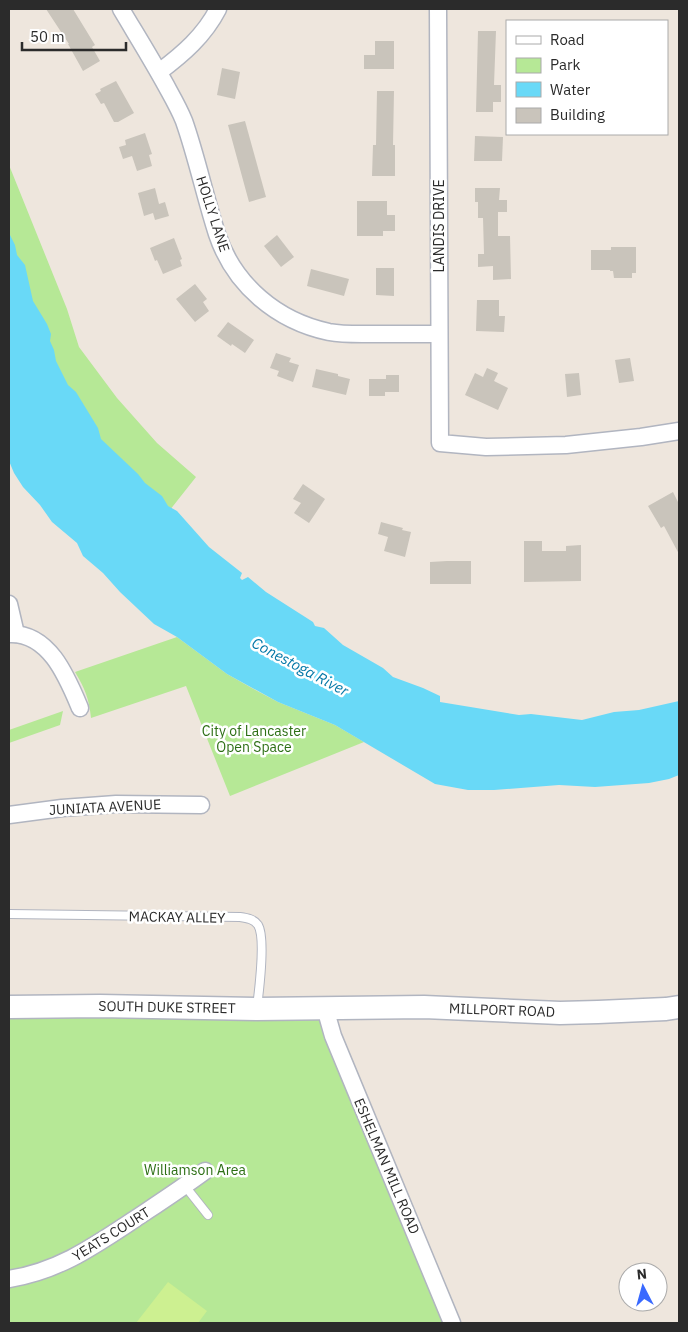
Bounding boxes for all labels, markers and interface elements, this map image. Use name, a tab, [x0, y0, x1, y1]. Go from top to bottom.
scale bar	[22, 20, 126, 52]
legend	[506, 20, 668, 135]
text: 50 m	[30, 27, 65, 46]
text: Road	[550, 30, 585, 49]
text: Park	[550, 55, 580, 74]
text: Water	[550, 80, 591, 99]
text: Building	[550, 105, 605, 124]
street label: HOLLY LANE	[192, 174, 234, 254]
street label: LANDIS DRIVE	[430, 179, 448, 273]
water label: Conestoga River	[249, 633, 352, 700]
park label: City of Lancaster Open Space	[202, 722, 306, 756]
street label: JUNIATA AVENUE	[48, 795, 162, 819]
street label: MACKAY ALLEY	[128, 907, 226, 927]
street label: SOUTH DUKE STREET	[98, 997, 236, 1017]
street label: MILLPORT ROAD	[449, 999, 555, 1021]
street label: ESHELMAN MILL ROAD	[350, 1095, 424, 1237]
park label: Williamson Area	[144, 1161, 246, 1179]
street label: YEATS COURT	[69, 1203, 153, 1265]
north arrow	[618, 1262, 668, 1312]
text: N	[636, 1265, 648, 1284]

